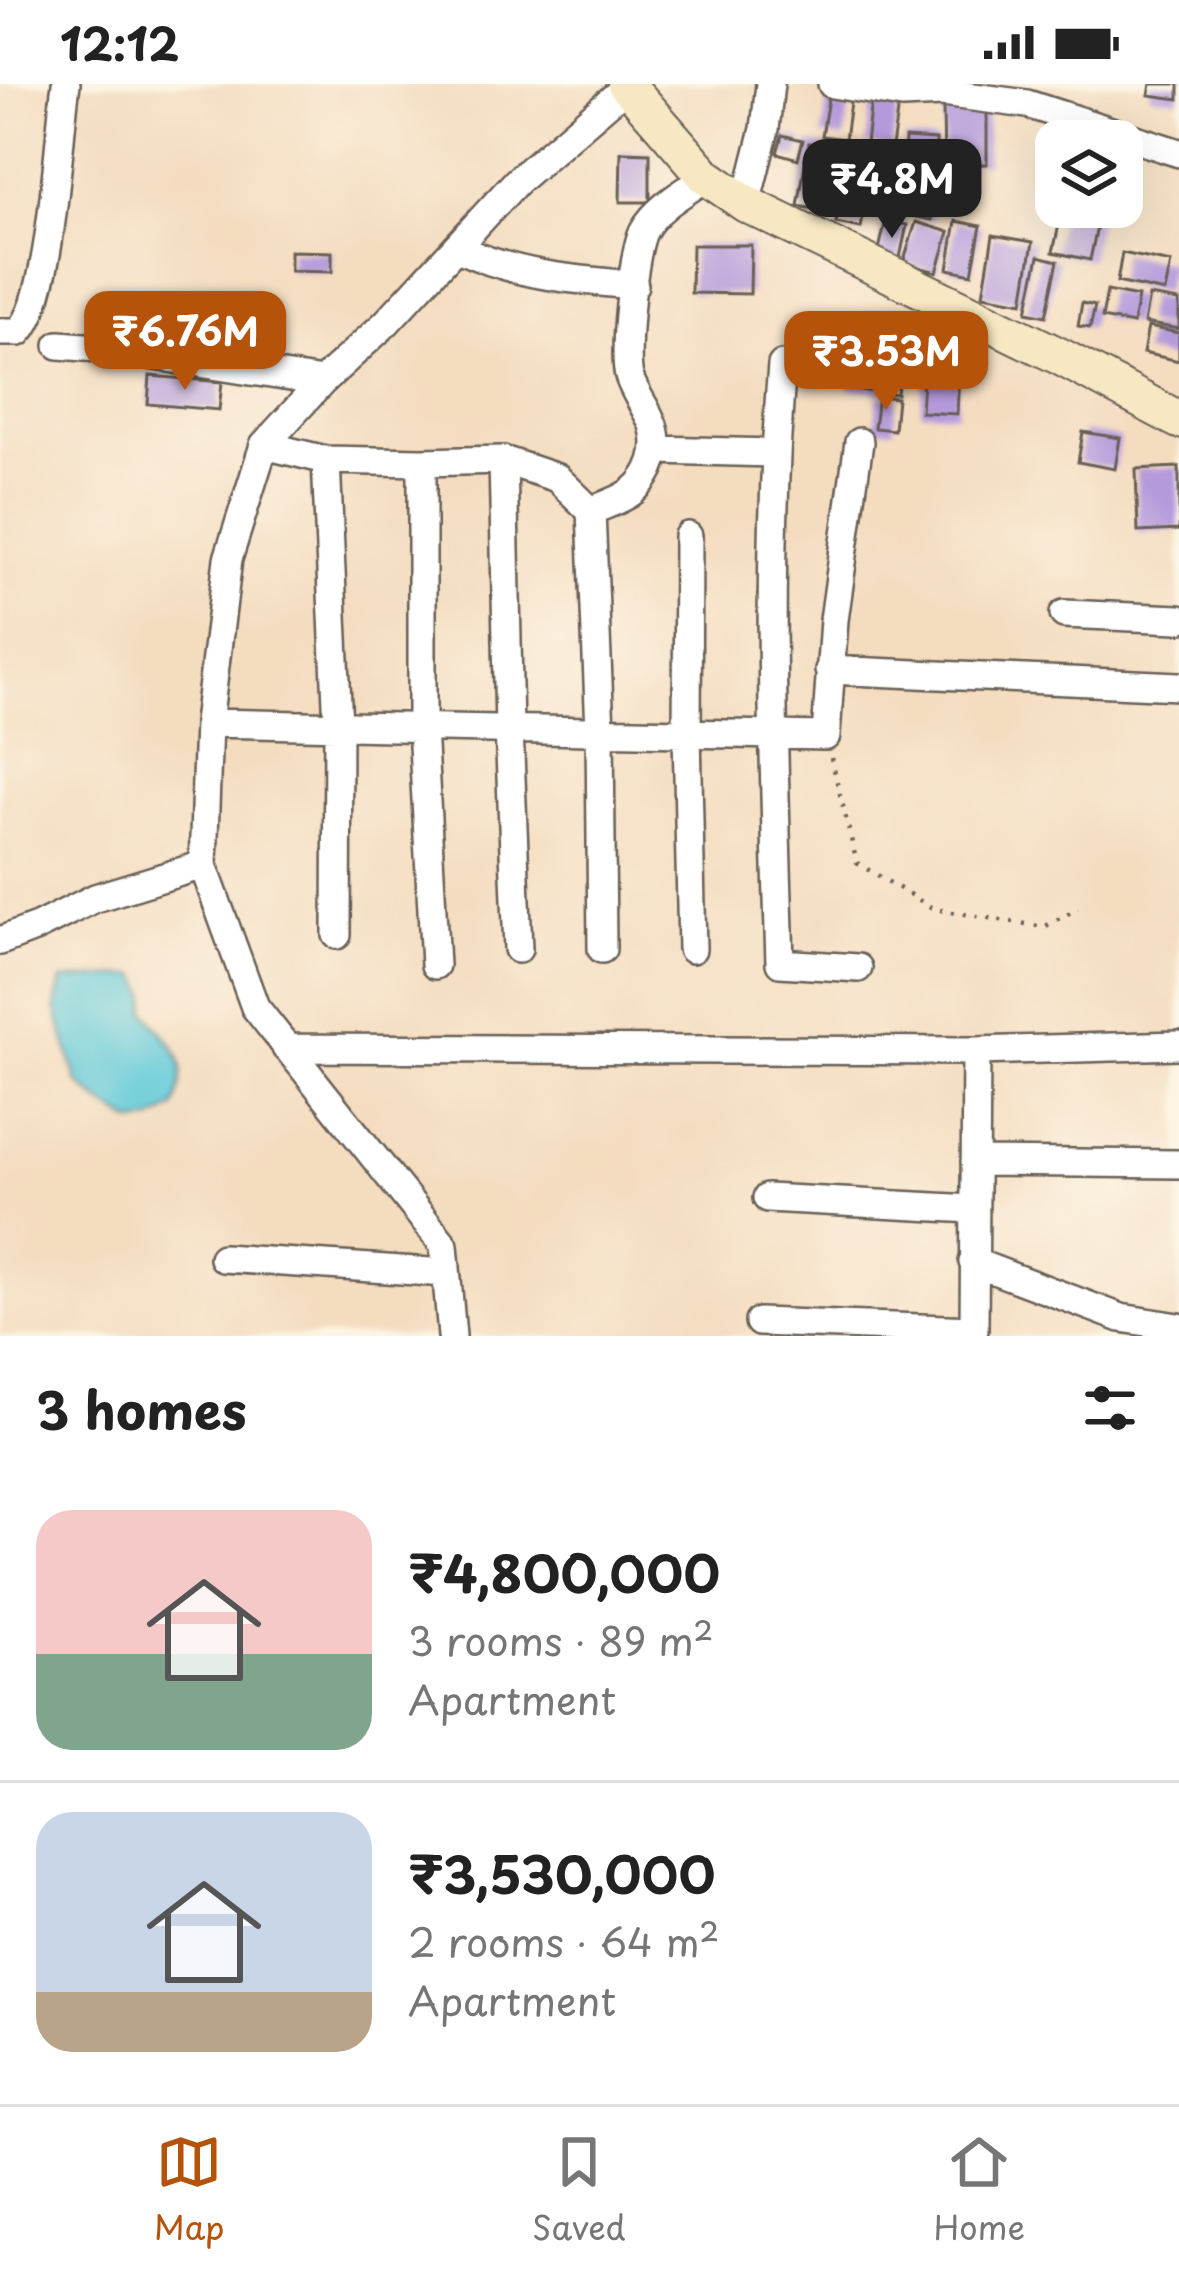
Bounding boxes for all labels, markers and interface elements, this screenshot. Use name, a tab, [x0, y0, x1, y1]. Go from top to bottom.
text: 12:12	[60, 8, 179, 76]
map controls	[1035, 120, 1143, 228]
button: layers	[1035, 120, 1143, 228]
pin: ₹4.8M	[808, 139, 976, 241]
text: ₹4.8M	[829, 148, 955, 207]
pin: ₹6.76M	[87, 291, 283, 393]
text: ₹6.76M	[111, 300, 259, 359]
pin: ₹3.53M	[788, 311, 984, 413]
text: ₹3.53M	[811, 320, 961, 379]
text: 3 homes	[36, 1370, 247, 1447]
icon: filters	[1077, 1375, 1143, 1441]
text: ₹4,800,000	[408, 1533, 720, 1610]
icon: home	[132, 1558, 276, 1702]
text: 3 rooms · 89 m²	[408, 1610, 714, 1669]
text: Apartment	[408, 1669, 616, 1728]
text: ₹3,530,000	[408, 1834, 715, 1911]
icon: home	[132, 1860, 276, 2004]
text: 2 rooms · 64 m²	[408, 1911, 720, 1970]
text: Apartment	[408, 1970, 616, 2029]
tab: Map	[154, 2129, 224, 2251]
tab: Saved	[532, 2129, 626, 2251]
tab: Home	[933, 2129, 1025, 2251]

